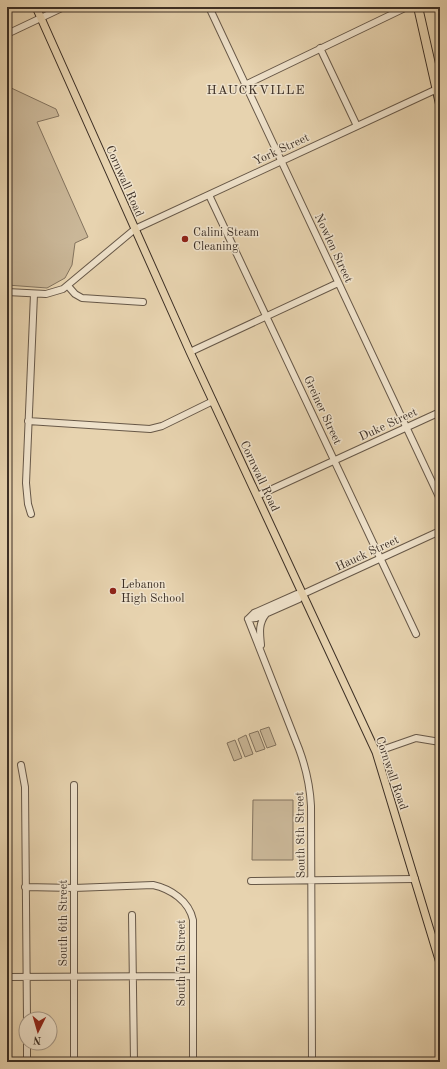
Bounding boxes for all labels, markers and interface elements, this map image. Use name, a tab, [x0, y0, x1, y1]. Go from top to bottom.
district label: HAUCKVILLE	[207, 84, 306, 97]
street label: York Street	[252, 132, 311, 168]
street label: Cornwall Road	[103, 144, 145, 219]
street label: Nowlen Street	[312, 212, 354, 285]
place label: Calini Steam Cleaning	[193, 227, 260, 253]
marker: Calini Steam Cleaning	[180, 234, 190, 244]
street label: Greiner Street	[301, 374, 343, 447]
street label: Duke Street	[357, 406, 419, 444]
street label: Cornwall Road	[237, 439, 281, 514]
street label: Hauck Street	[334, 534, 401, 574]
place label: Lebanon High School	[121, 579, 184, 605]
marker: Lebanon High School	[108, 586, 118, 596]
street label: Cornwall Road	[373, 735, 409, 812]
street label: South 8th Street	[294, 792, 308, 878]
street label: South 6th Street	[58, 880, 70, 966]
street label: South 7th Street	[176, 920, 188, 1006]
north arrow	[18, 1011, 58, 1051]
text: N	[32, 1034, 42, 1045]

